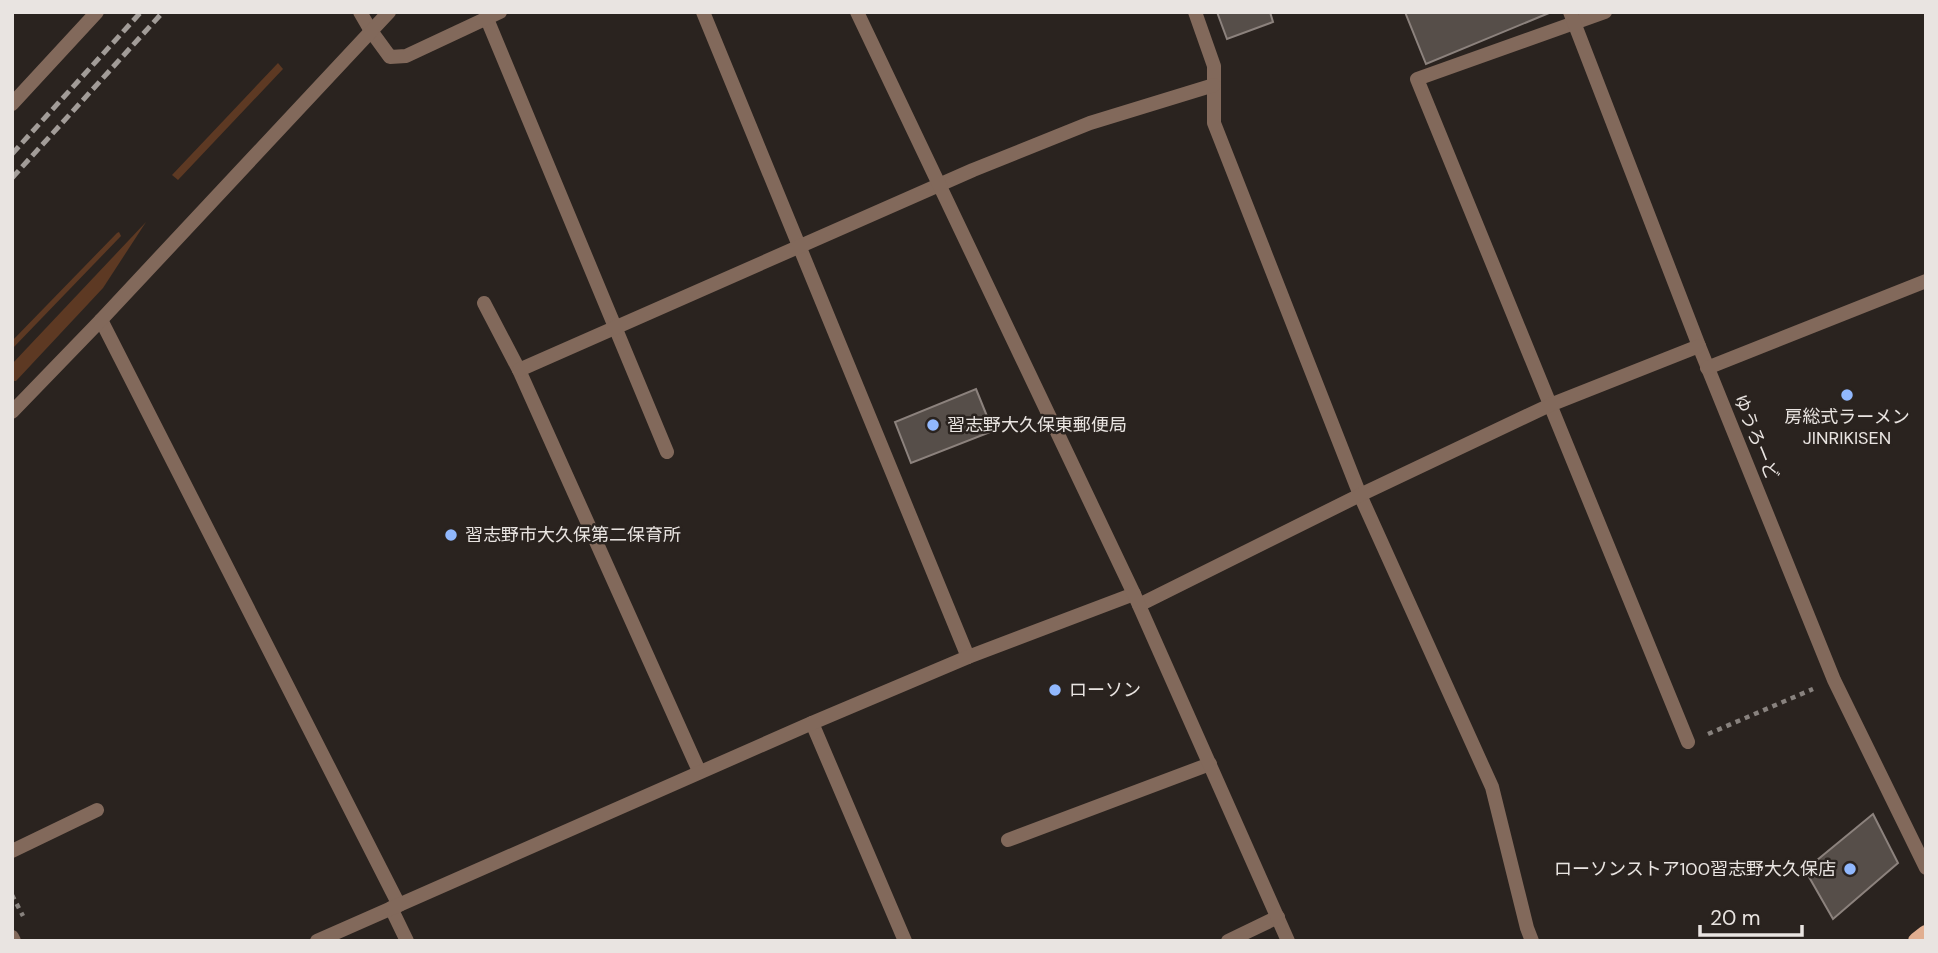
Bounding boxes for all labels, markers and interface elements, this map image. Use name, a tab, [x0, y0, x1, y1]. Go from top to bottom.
marker: 房総式ラーメン JINRIKISEN	[1839, 387, 1855, 403]
street label: ゆうろーど	[1728, 391, 1784, 483]
place label: 房総式ラーメン JINRIKISEN	[1784, 405, 1910, 450]
place label: 習志野大久保東郵便局	[947, 413, 1127, 437]
marker: 習志野大久保東郵便局	[925, 417, 941, 433]
place label: 習志野市大久保第二保育所	[465, 523, 681, 547]
marker: 習志野市大久保第二保育所	[443, 527, 459, 543]
place label: ローソン	[1069, 678, 1141, 702]
marker: ローソン	[1047, 682, 1063, 698]
place label: ローソンストア100習志野大久保店	[1554, 857, 1836, 881]
marker: ローソンストア100習志野大久保店	[1842, 861, 1858, 877]
scale bar	[1700, 894, 1801, 938]
text: 20 m	[1710, 904, 1761, 932]

